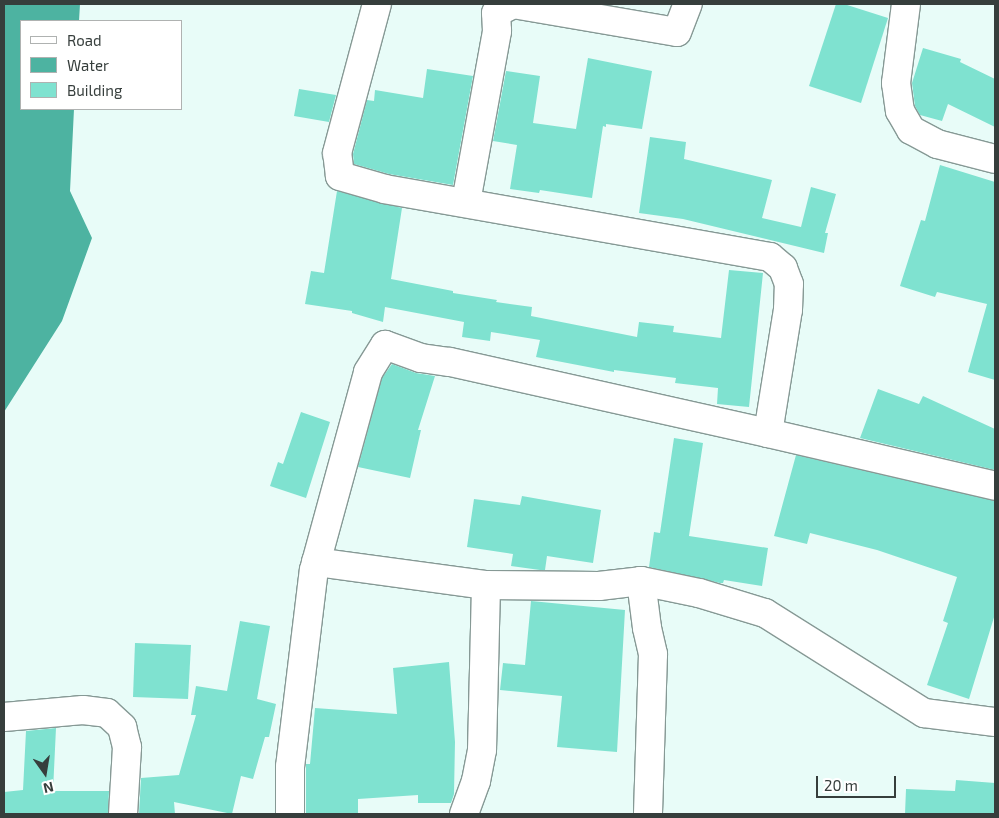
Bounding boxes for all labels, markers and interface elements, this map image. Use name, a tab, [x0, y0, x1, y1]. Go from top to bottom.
legend	[20, 20, 182, 110]
text: Road	[67, 31, 102, 49]
text: Water	[67, 56, 109, 74]
text: Building	[67, 81, 122, 99]
north arrow	[20, 748, 70, 798]
scale bar	[819, 766, 899, 798]
text: 20 m	[824, 776, 858, 794]
text: N	[42, 779, 55, 798]

